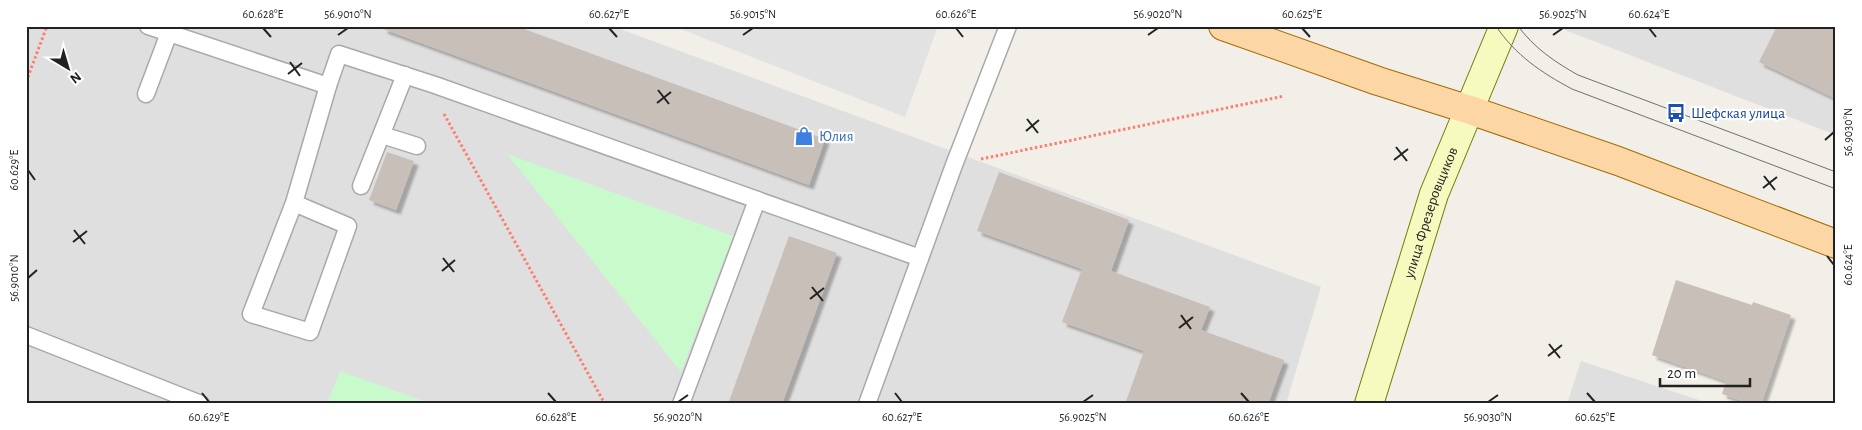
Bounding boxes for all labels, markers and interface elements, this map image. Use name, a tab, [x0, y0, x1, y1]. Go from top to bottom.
text: 60.628°E	[243, 8, 284, 20]
text: 56.9010°N	[324, 8, 372, 20]
text: 60.627°E	[589, 8, 629, 20]
text: 56.9015°N	[730, 8, 776, 20]
text: 60.626°E	[936, 8, 977, 20]
text: 56.9020°N	[1134, 8, 1182, 20]
text: 60.625°E	[1282, 8, 1322, 20]
text: 56.9025°N	[1539, 8, 1587, 20]
text: 60.624°E	[1629, 8, 1670, 20]
north arrow	[42, 42, 92, 92]
text: N	[67, 69, 84, 86]
bus stop icon: Шефская улица	[1665, 102, 1687, 124]
place label: Шефская улица	[1691, 106, 1785, 121]
text: 56.9030°N	[1842, 108, 1854, 156]
shop icon: Юлия	[793, 125, 815, 147]
place label: Юлия	[819, 129, 854, 144]
street label: улица Фрезеровщиков	[1401, 145, 1461, 281]
text: 60.629°E	[8, 149, 20, 190]
text: 60.624°E	[1842, 244, 1854, 285]
text: 56.9010°N	[8, 254, 20, 302]
scale bar	[1660, 355, 1750, 387]
text: 20 m	[1667, 366, 1696, 381]
text: 60.629°E	[189, 411, 230, 423]
text: 60.628°E	[536, 411, 577, 423]
text: 56.9020°N	[654, 411, 702, 423]
text: 60.627°E	[882, 411, 922, 423]
text: 56.9025°N	[1059, 411, 1107, 423]
text: 60.626°E	[1229, 411, 1270, 423]
text: 56.9030°N	[1464, 411, 1512, 423]
text: 60.625°E	[1575, 411, 1615, 423]

